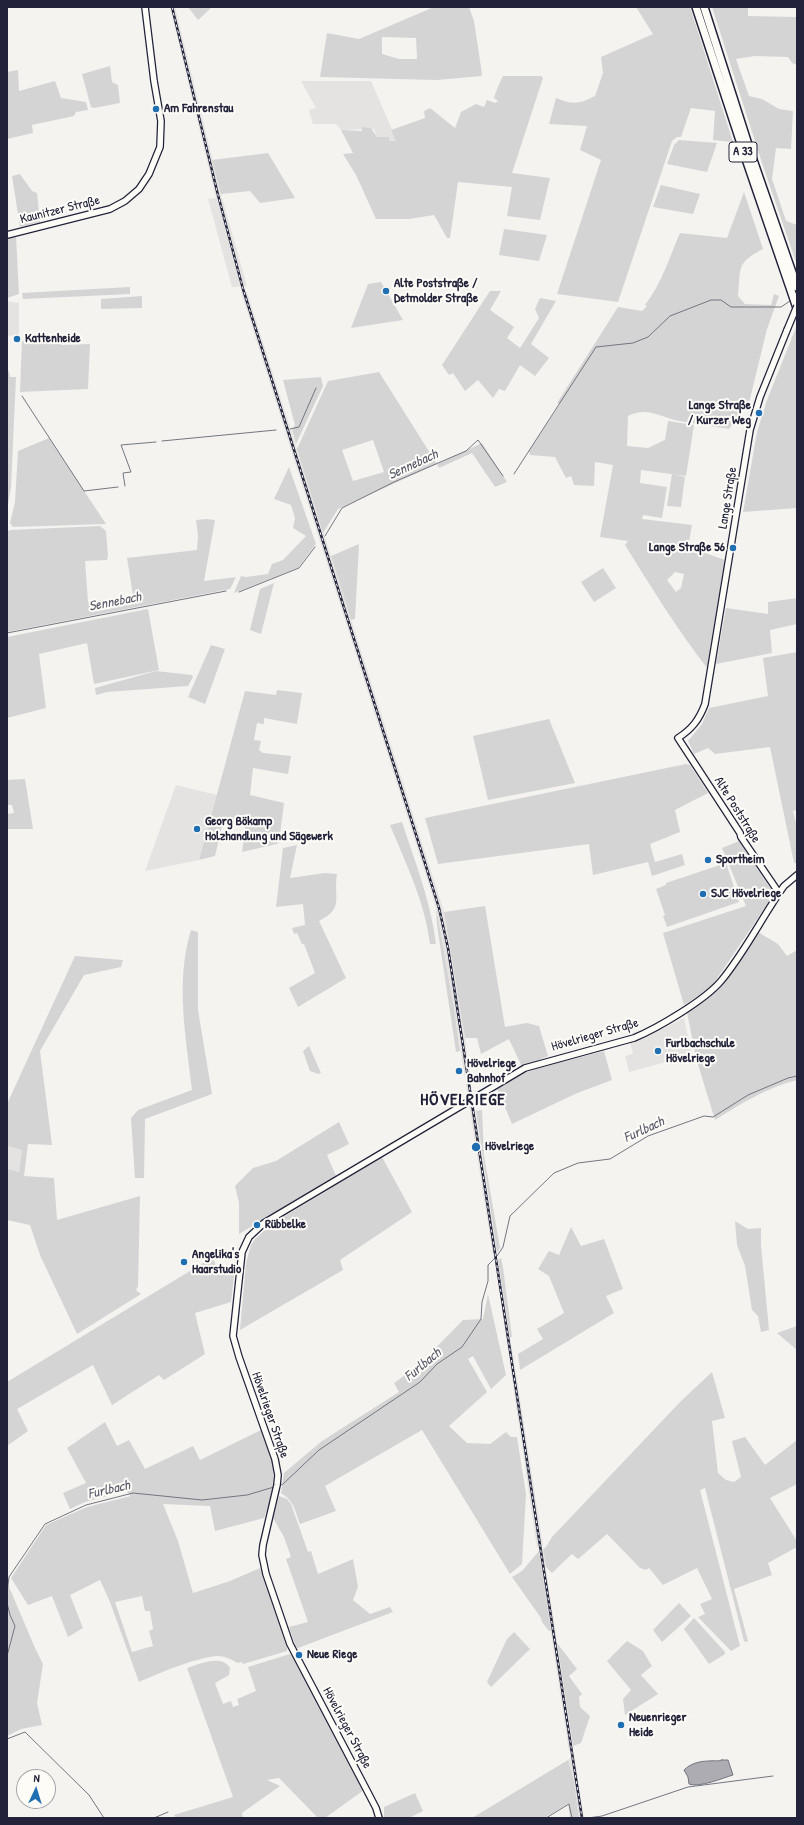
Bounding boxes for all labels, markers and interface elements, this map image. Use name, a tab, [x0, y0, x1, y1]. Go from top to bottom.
place label: Am Fahrenstau	[164, 101, 233, 117]
marker: Am Fahrenstau	[151, 104, 161, 114]
road number: A 33	[729, 142, 757, 162]
street label: Kaunitzer Straße	[18, 193, 102, 227]
place label: Alte Poststraße / Detmolder Straße	[394, 276, 478, 307]
marker: Alte Poststraße / Detmolder Straße	[381, 286, 391, 296]
place label: Kattenheide	[25, 331, 81, 347]
marker: Kattenheide	[12, 334, 22, 344]
place label: Lange Straße / Kurzer Weg	[688, 398, 751, 429]
marker: Lange Straße / Kurzer Weg	[754, 408, 764, 418]
water label: Sennebach	[386, 446, 440, 484]
street label: Lange Straße	[715, 466, 741, 530]
place label: Lange Straße 56	[649, 540, 725, 556]
marker: Lange Straße 56	[728, 543, 738, 553]
water label: Sennebach	[87, 589, 143, 615]
street label: Alte Poststraße	[711, 774, 763, 846]
place label: Georg Bökamp Holzhandlung und Sägewerk	[205, 814, 333, 845]
marker: Georg Bökamp Holzhandlung und Sägewerk	[192, 824, 202, 834]
place label: Sportheim	[716, 852, 765, 868]
marker: Sportheim	[703, 855, 713, 865]
place label: SJC Hövelriege	[711, 886, 781, 902]
marker: SJC Hövelriege	[698, 889, 708, 899]
street label: Hövelrieger Straße	[550, 1015, 640, 1055]
place label: Furlbachschule Hövelriege	[666, 1036, 735, 1067]
marker: Furlbachschule Hövelriege	[653, 1046, 663, 1056]
place label: Hövelriege Bahnhof	[467, 1056, 516, 1087]
marker: Hövelriege Bahnhof	[454, 1066, 464, 1076]
district label: HÖVELRIEGE	[420, 1090, 506, 1110]
water label: Furlbach	[621, 1113, 667, 1147]
place label: Hövelriege	[485, 1139, 534, 1155]
marker: Hövelriege	[470, 1141, 482, 1153]
place label: Rübbelke	[265, 1217, 306, 1233]
marker: Rübbelke	[252, 1220, 262, 1230]
place label: Angelika's Haarstudio	[192, 1247, 241, 1278]
marker: Angelika's Haarstudio	[179, 1257, 189, 1267]
water label: Furlbach	[401, 1345, 445, 1385]
street label: Hövelrieger Straße	[248, 1370, 292, 1460]
water label: Furlbach	[86, 1477, 132, 1503]
place label: Neue Riege	[307, 1647, 357, 1663]
marker: Neue Riege	[294, 1650, 304, 1660]
street label: Hövelrieger Straße	[319, 1685, 375, 1771]
place label: Neuenrieger Heide	[629, 1710, 686, 1741]
marker: Neuenrieger Heide	[616, 1720, 626, 1730]
north arrow	[16, 1769, 56, 1809]
text: N	[33, 1771, 40, 1785]

